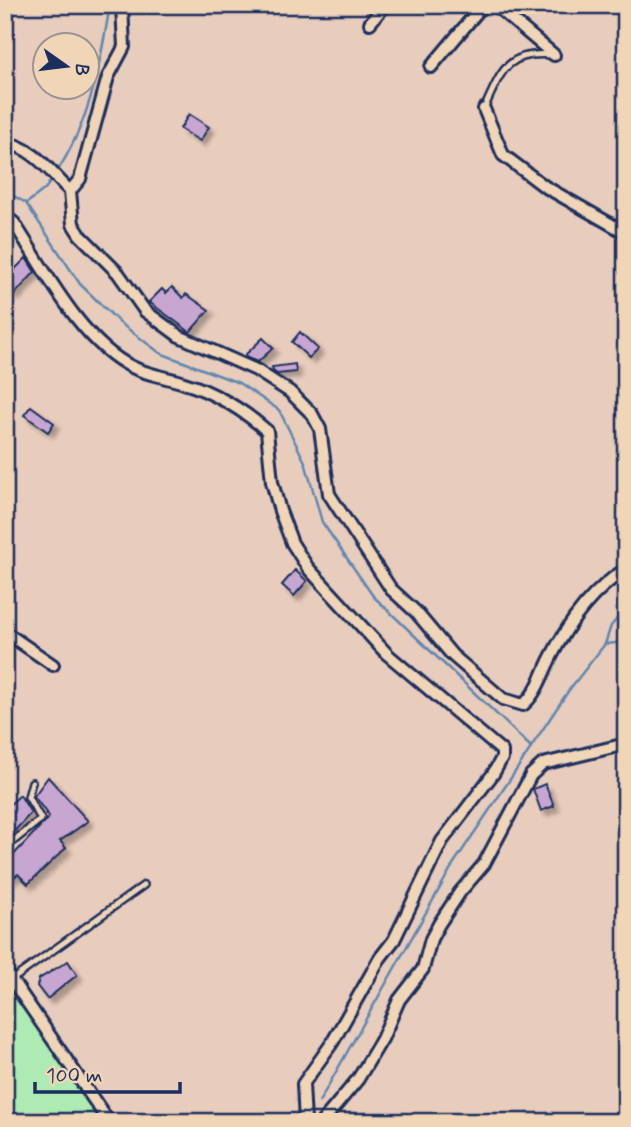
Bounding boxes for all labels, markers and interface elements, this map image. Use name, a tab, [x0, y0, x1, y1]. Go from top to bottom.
north arrow	[32, 32, 102, 102]
text: B	[67, 61, 95, 79]
scale bar	[35, 1050, 180, 1094]
text: 100 m	[46, 1062, 102, 1090]

